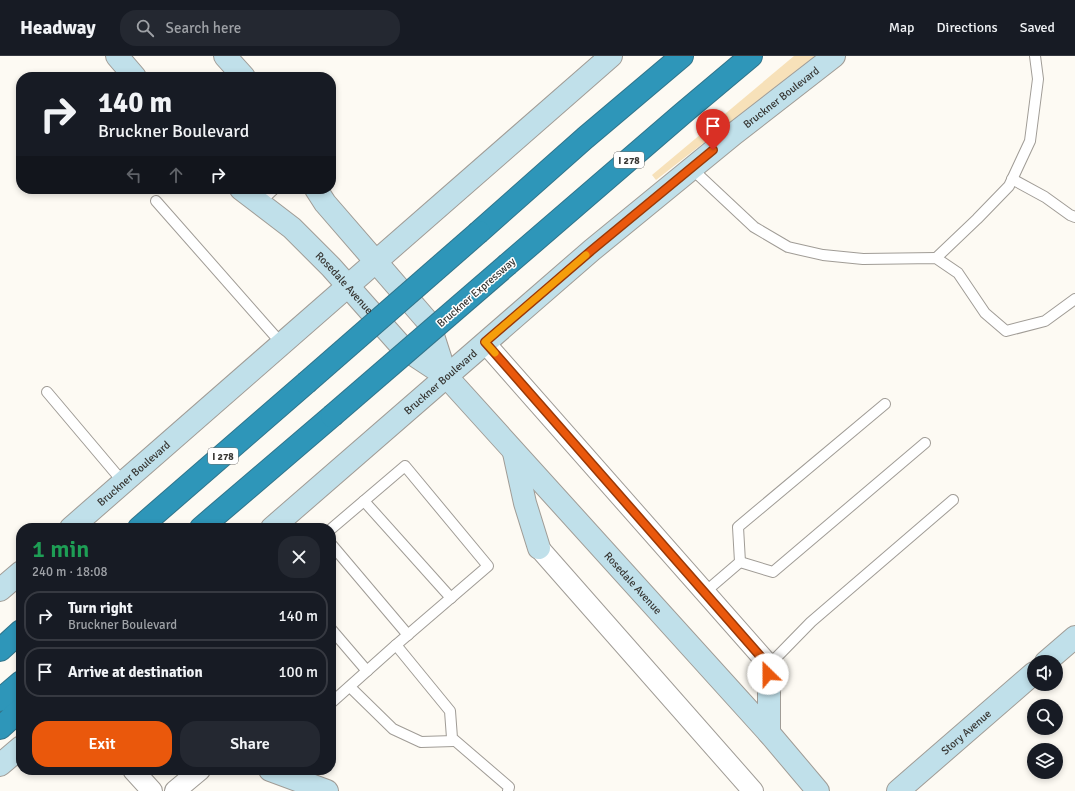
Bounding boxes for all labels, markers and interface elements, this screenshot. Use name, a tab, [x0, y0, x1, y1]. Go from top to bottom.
search box	[120, 10, 400, 46]
text: Headway	[20, 16, 96, 40]
icon: search	[134, 17, 156, 39]
text: Search here	[166, 19, 241, 37]
text: Map	[889, 19, 915, 36]
text: Directions	[937, 19, 998, 36]
text: Saved	[1020, 19, 1055, 36]
street label: Bruckner Boulevard	[741, 64, 822, 131]
text: 140 m	[98, 86, 172, 120]
icon: right	[32, 88, 84, 140]
pin	[696, 109, 730, 150]
icon: arrive	[702, 115, 724, 137]
text: Bruckner Boulevard	[98, 120, 249, 142]
road number: I 278	[614, 152, 644, 168]
icon: left	[123, 164, 145, 186]
icon: ahead	[165, 164, 187, 186]
icon: right	[207, 164, 229, 186]
street label: Rosedale Avenue	[313, 249, 376, 317]
street label: Bruckner Expressway	[434, 254, 519, 330]
street label: Bruckner Boulevard	[401, 347, 480, 417]
street label: Bruckner Boulevard	[95, 438, 173, 509]
road number: I 278	[208, 448, 238, 464]
text: 1 min	[32, 534, 89, 564]
button: close	[278, 536, 320, 578]
street label: Rosedale Avenue	[601, 549, 664, 617]
text: 240 m · 18:08	[32, 564, 108, 580]
text: Turn right	[68, 599, 133, 617]
icon: right	[34, 605, 56, 627]
text: 140 m	[278, 607, 318, 625]
text: Bruckner Boulevard	[68, 617, 177, 633]
position arrow	[747, 653, 789, 695]
map controls	[1027, 655, 1063, 779]
button: sound	[1027, 655, 1063, 691]
icon: arrive	[34, 661, 56, 683]
text: Arrive at destination	[68, 663, 203, 681]
text: 100 m	[278, 663, 318, 681]
button: search	[1027, 699, 1063, 735]
street label: Story Avenue	[939, 707, 994, 758]
button: Exit	[32, 721, 172, 767]
button: Share	[180, 721, 320, 767]
button: layers	[1027, 743, 1063, 779]

